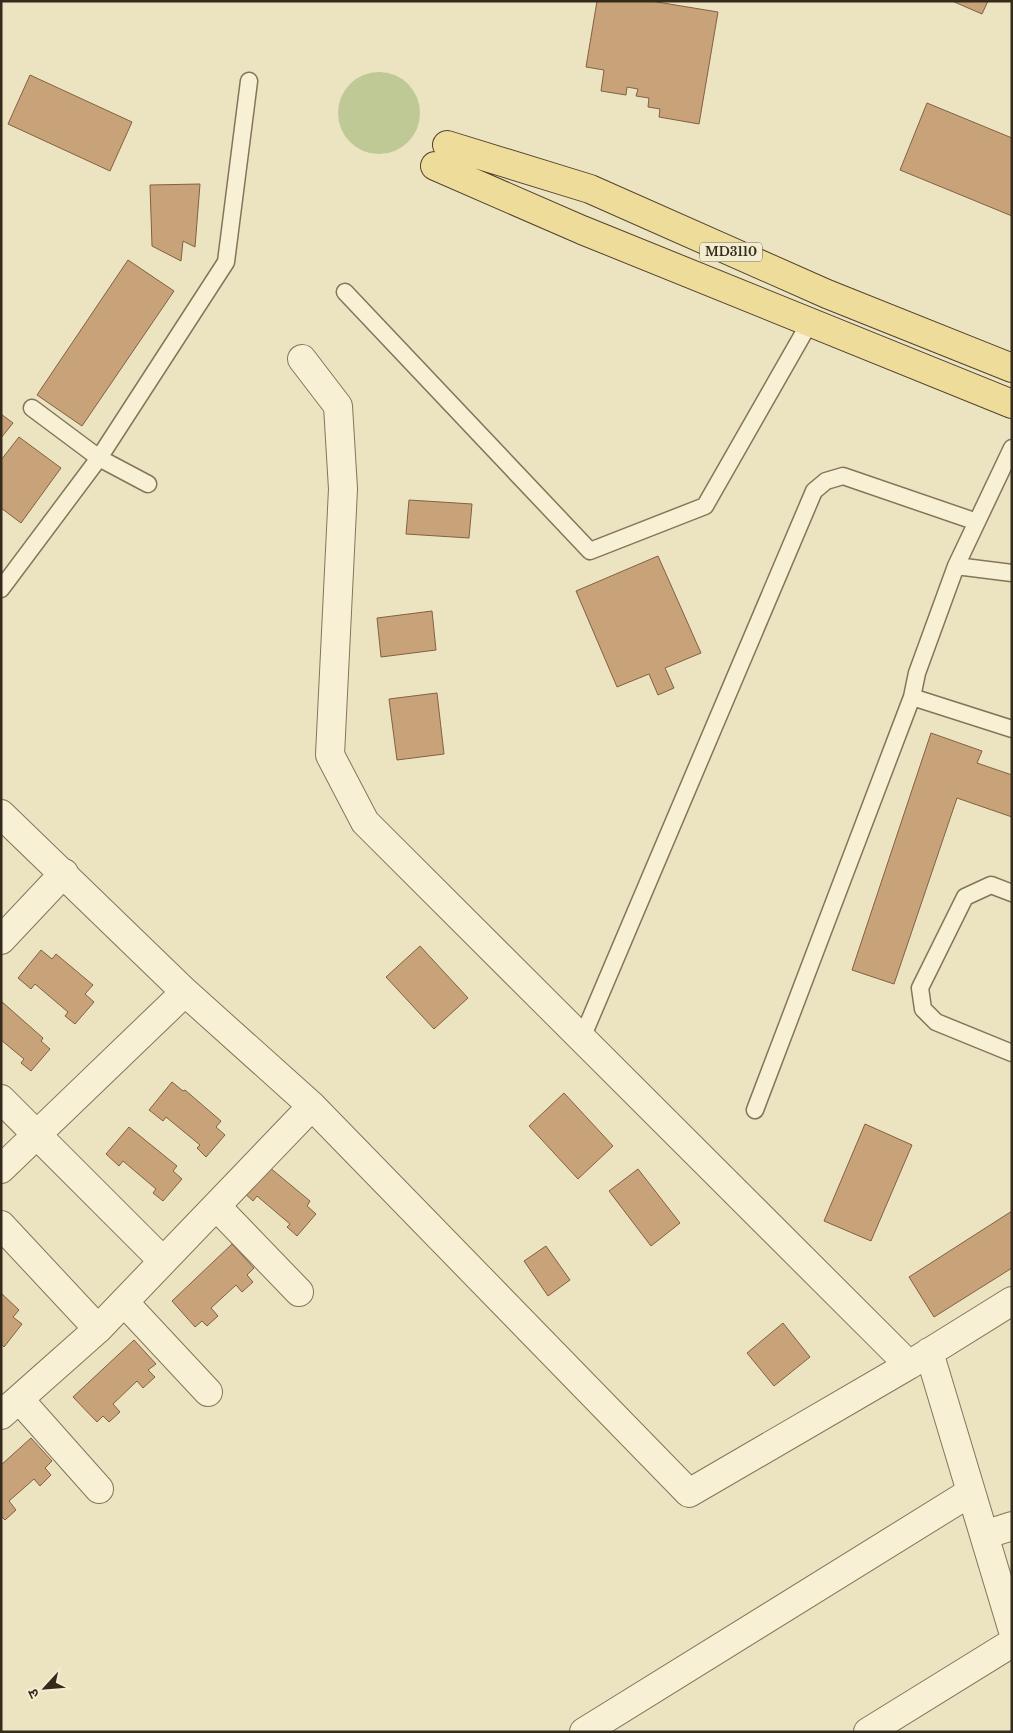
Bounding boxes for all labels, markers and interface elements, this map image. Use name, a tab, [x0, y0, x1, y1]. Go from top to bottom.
road number: MD3110	[700, 242, 762, 262]
north arrow	[20, 1663, 70, 1713]
text: उ	[23, 1685, 43, 1701]

